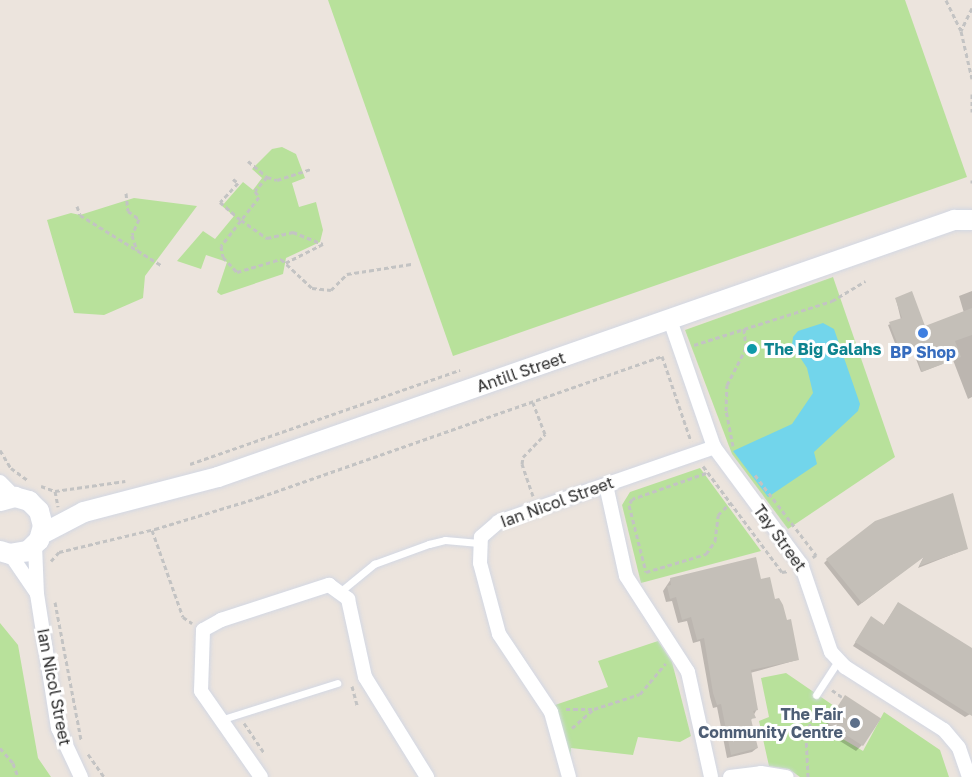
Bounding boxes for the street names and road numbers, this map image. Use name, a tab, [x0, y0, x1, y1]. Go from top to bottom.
street label: Antill Street	[474, 348, 568, 396]
street label: Ian Nicol Street	[498, 473, 616, 531]
street label: Tay Street	[749, 501, 811, 575]
street label: Ian Nicol Street	[33, 627, 75, 747]

